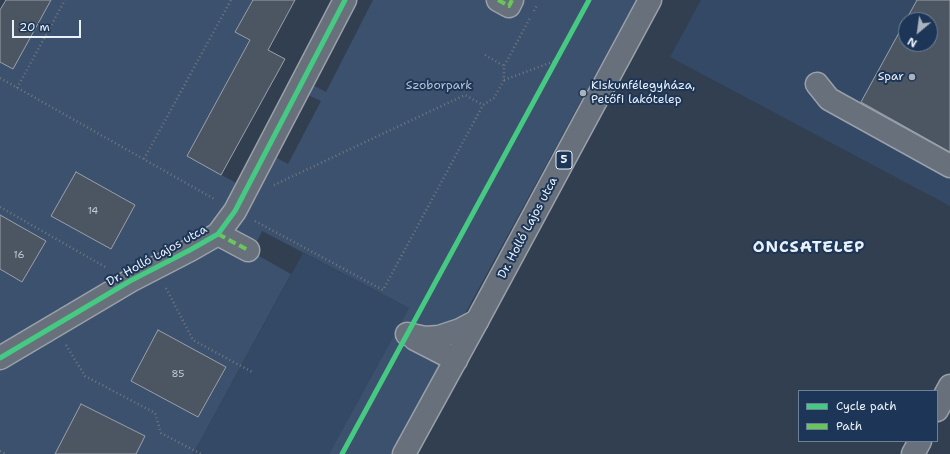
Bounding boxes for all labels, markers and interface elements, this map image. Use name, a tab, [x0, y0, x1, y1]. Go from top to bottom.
scale bar	[14, 12, 83, 38]
north arrow	[898, 12, 938, 52]
text: 20 m	[19, 19, 50, 35]
text: N	[905, 33, 920, 51]
place label: Spar	[878, 70, 904, 84]
marker: Spar	[907, 72, 917, 82]
park label: Szoborpark	[406, 79, 472, 93]
place label: Kiskunfélegyháza, Petőfi lakótelep	[591, 79, 695, 107]
marker: Kiskunfélegyháza, Petőfi lakótelep	[578, 88, 588, 98]
road number: 5	[556, 151, 572, 169]
street label: Dr. Holló Lajos utca	[495, 175, 561, 281]
house number: 14	[88, 205, 98, 217]
street label: Dr. Holló Lajos utca	[104, 222, 210, 290]
district label: ONCSATELEP	[753, 238, 865, 258]
house number: 16	[14, 249, 24, 261]
house number: 85	[172, 368, 184, 380]
legend	[798, 390, 938, 442]
text: Cycle path	[836, 398, 897, 414]
text: Path	[836, 418, 862, 434]

